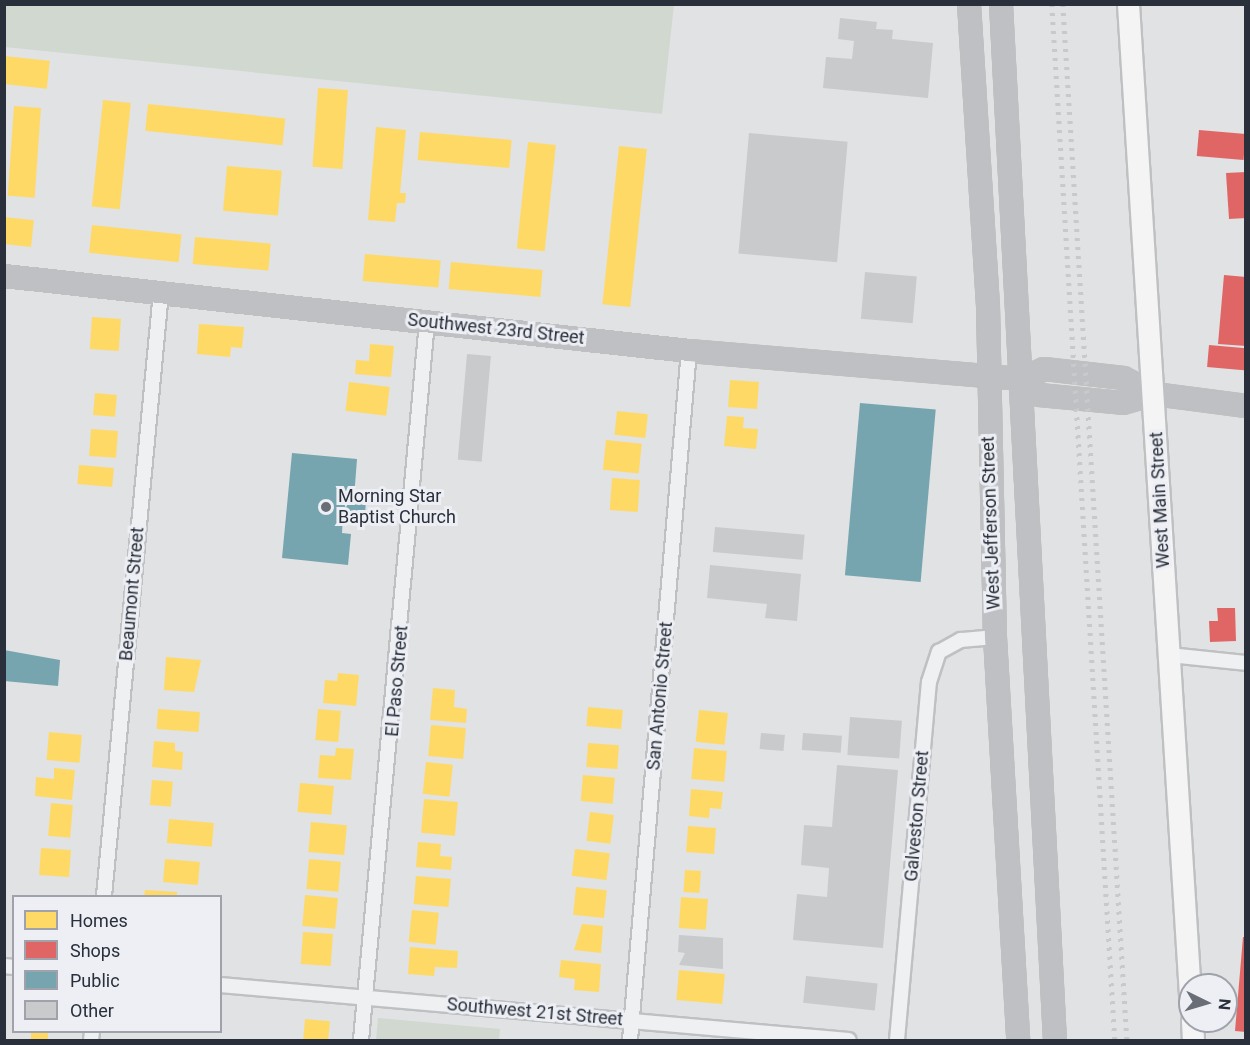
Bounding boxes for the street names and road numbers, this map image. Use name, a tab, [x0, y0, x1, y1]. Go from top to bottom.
street label: Southwest 23rd Street	[407, 309, 585, 349]
street label: West Main Street	[1146, 431, 1174, 569]
street label: West Jefferson Street	[977, 436, 1005, 610]
street label: Beaumont Street	[115, 526, 149, 662]
street label: San Antonio Street	[643, 621, 677, 771]
street label: El Paso Street	[381, 624, 413, 738]
street label: Galveston Street	[901, 749, 933, 883]
street label: Southwest 21st Street	[446, 994, 624, 1030]

